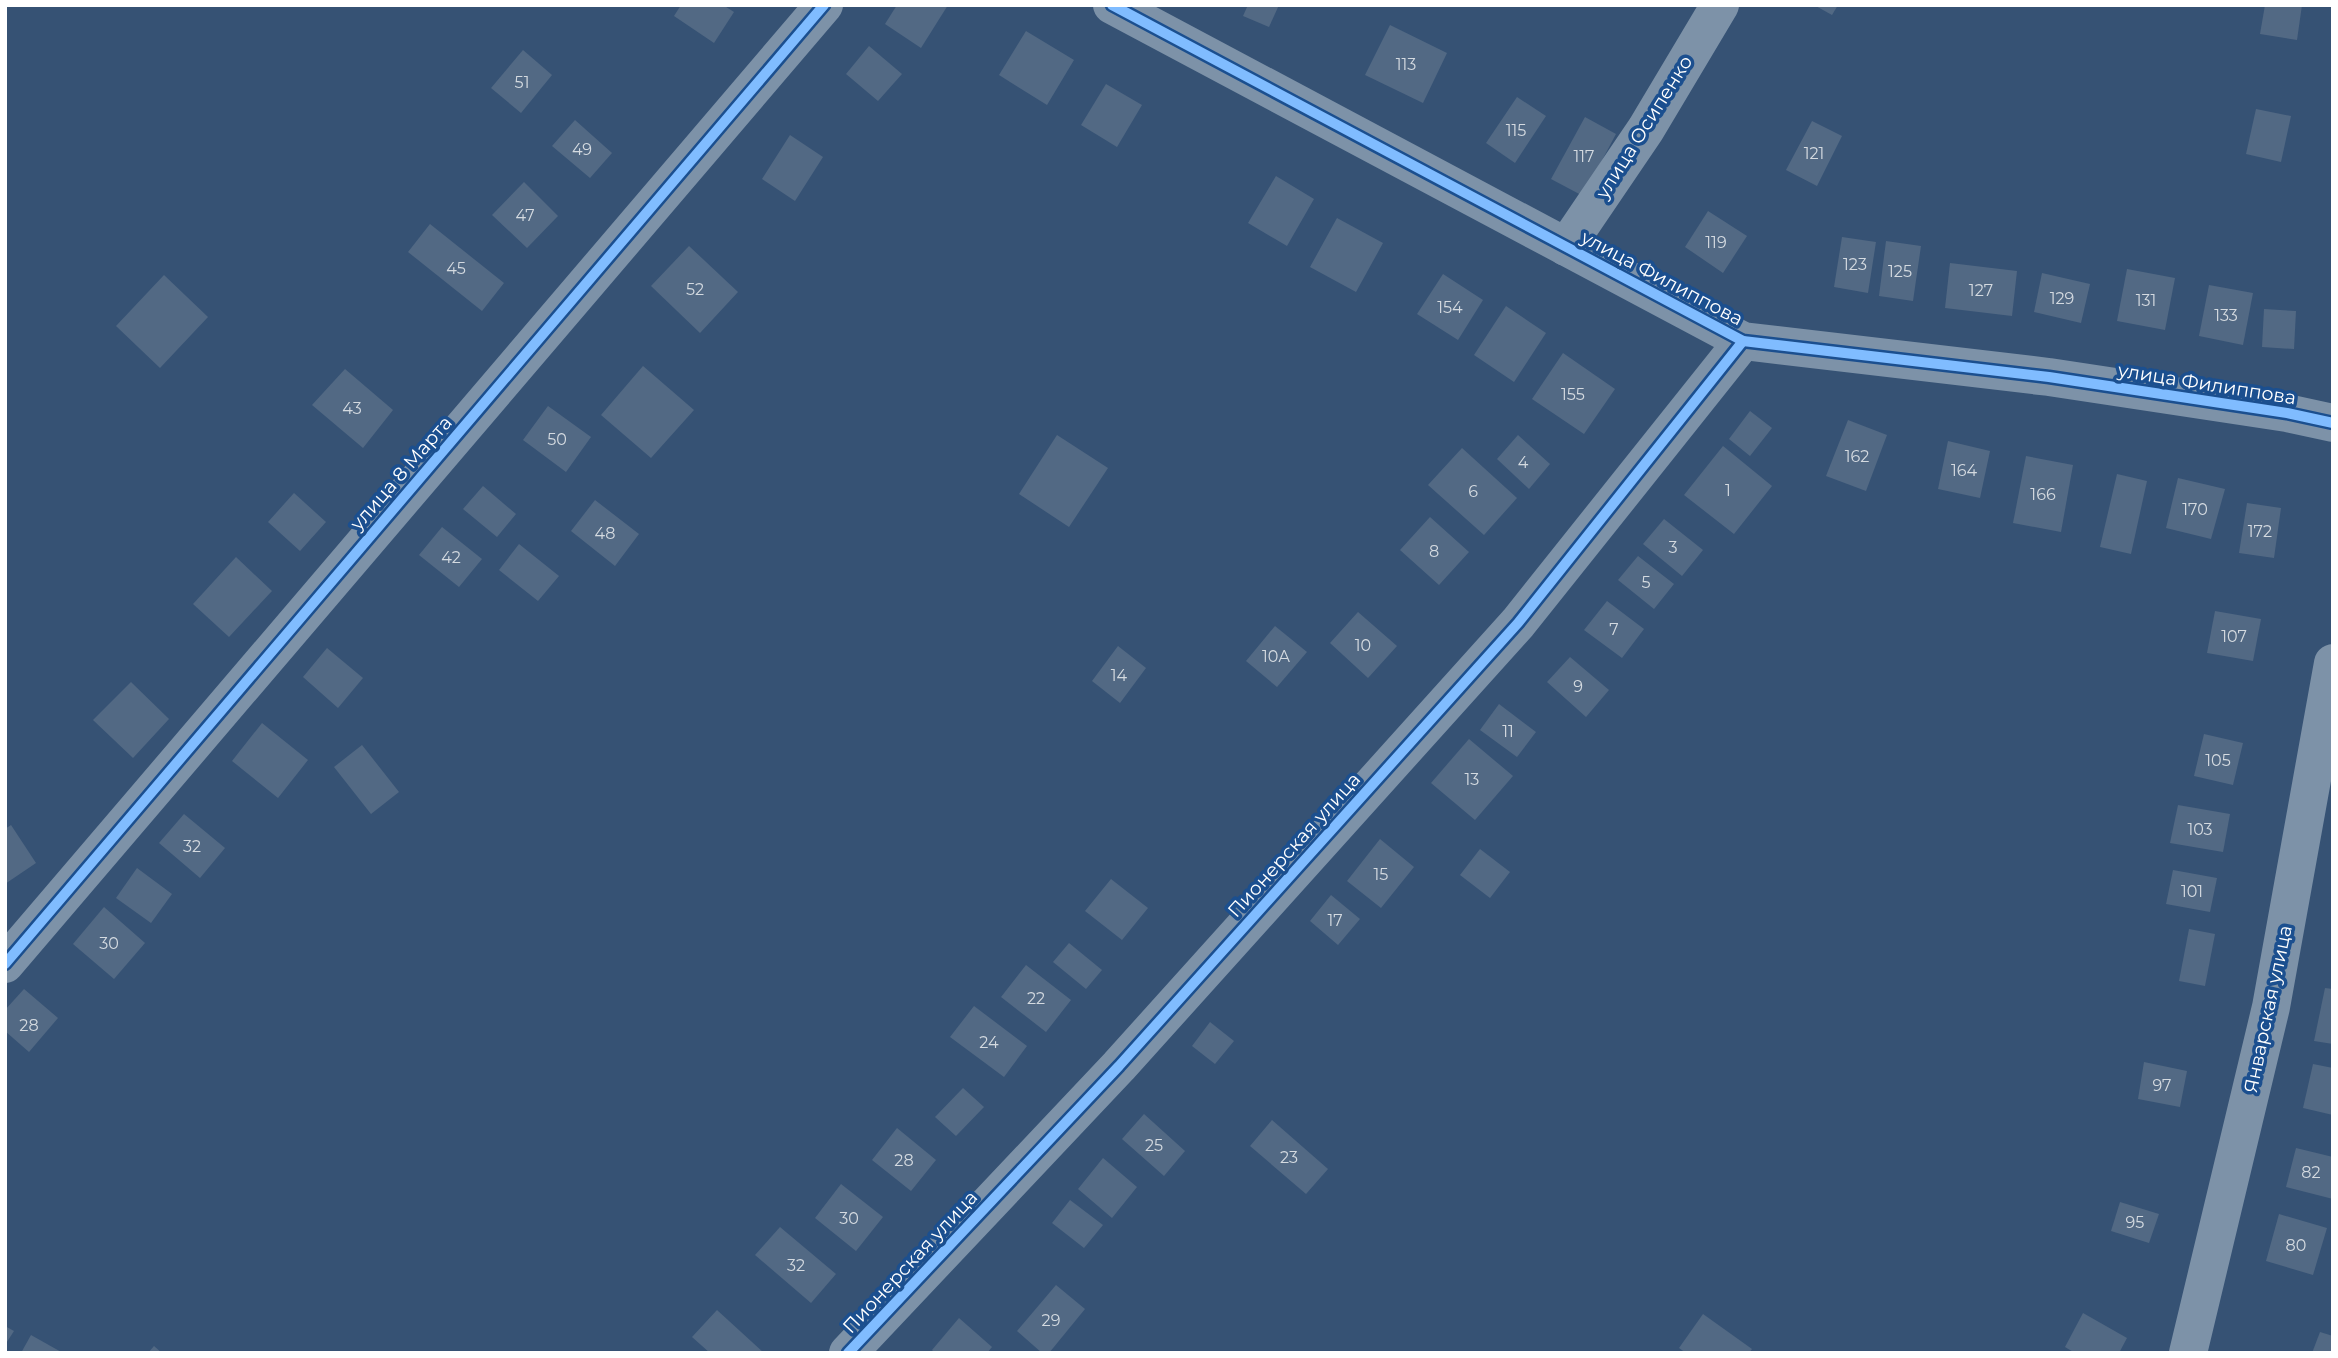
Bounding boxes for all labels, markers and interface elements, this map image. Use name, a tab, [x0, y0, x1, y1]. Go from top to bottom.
street label: улица Осипенко	[1590, 51, 1697, 204]
house number: 113	[1396, 55, 1416, 74]
house number: 51	[515, 73, 529, 92]
house number: 115	[1506, 121, 1526, 140]
house number: 49	[572, 140, 592, 159]
house number: 121	[1804, 144, 1824, 163]
house number: 117	[1574, 147, 1594, 166]
house number: 47	[515, 206, 535, 225]
street label: улица Филиппова	[1576, 225, 1747, 330]
house number: 119	[1705, 233, 1727, 252]
house number: 123	[1843, 255, 1867, 274]
house number: 45	[446, 259, 466, 278]
house number: 125	[1888, 262, 1912, 281]
house number: 52	[686, 280, 704, 299]
house number: 127	[1969, 281, 1993, 300]
house number: 129	[2050, 289, 2074, 308]
house number: 131	[2136, 291, 2156, 310]
house number: 154	[1437, 298, 1463, 317]
house number: 133	[2214, 306, 2238, 325]
street label: улица Филиппова	[2115, 358, 2298, 409]
house number: 155	[1561, 385, 1585, 404]
house number: 43	[342, 399, 362, 418]
street label: улица 8 Марта	[345, 411, 457, 535]
house number: 50	[547, 430, 567, 449]
house number: 162	[1845, 447, 1869, 466]
house number: 4	[1518, 453, 1529, 472]
house number: 164	[1951, 461, 1977, 480]
house number: 1	[1725, 481, 1731, 500]
house number: 6	[1468, 482, 1478, 501]
house number: 166	[2030, 485, 2056, 504]
house number: 170	[2182, 500, 2208, 519]
house number: 172	[2248, 522, 2272, 541]
house number: 48	[595, 524, 615, 543]
house number: 3	[1668, 538, 1678, 557]
house number: 8	[1429, 542, 1439, 561]
house number: 42	[441, 548, 461, 567]
house number: 5	[1641, 573, 1651, 592]
house number: 7	[1609, 620, 1619, 639]
house number: 107	[2221, 627, 2247, 646]
house number: 10	[1355, 636, 1371, 655]
house number: 10А	[1262, 647, 1290, 666]
house number: 14	[1111, 666, 1128, 685]
house number: 9	[1573, 677, 1583, 696]
house number: 11	[1502, 722, 1514, 741]
house number: 105	[2205, 751, 2231, 770]
street label: Пионерская улица	[1223, 768, 1365, 922]
house number: 13	[1465, 770, 1479, 789]
house number: 103	[2187, 820, 2213, 839]
house number: 32	[183, 837, 201, 856]
house number: 15	[1374, 865, 1388, 884]
house number: 101	[2181, 882, 2203, 901]
house number: 17	[1327, 911, 1343, 930]
street label: Январская улица	[2239, 923, 2297, 1095]
house number: 30	[99, 934, 119, 953]
house number: 22	[1027, 989, 1045, 1008]
house number: 28	[19, 1016, 39, 1035]
house number: 24	[979, 1033, 999, 1052]
house number: 97	[2152, 1076, 2172, 1095]
house number: 25	[1145, 1136, 1163, 1155]
house number: 23	[1280, 1148, 1298, 1167]
house number: 28	[894, 1151, 914, 1170]
house number: 82	[2301, 1163, 2321, 1182]
street label: Пионерская улица	[838, 1186, 982, 1338]
house number: 30	[839, 1209, 859, 1228]
house number: 95	[2126, 1213, 2144, 1232]
house number: 80	[2286, 1236, 2306, 1255]
house number: 32	[787, 1256, 805, 1275]
house number: 29	[1042, 1311, 1060, 1330]

